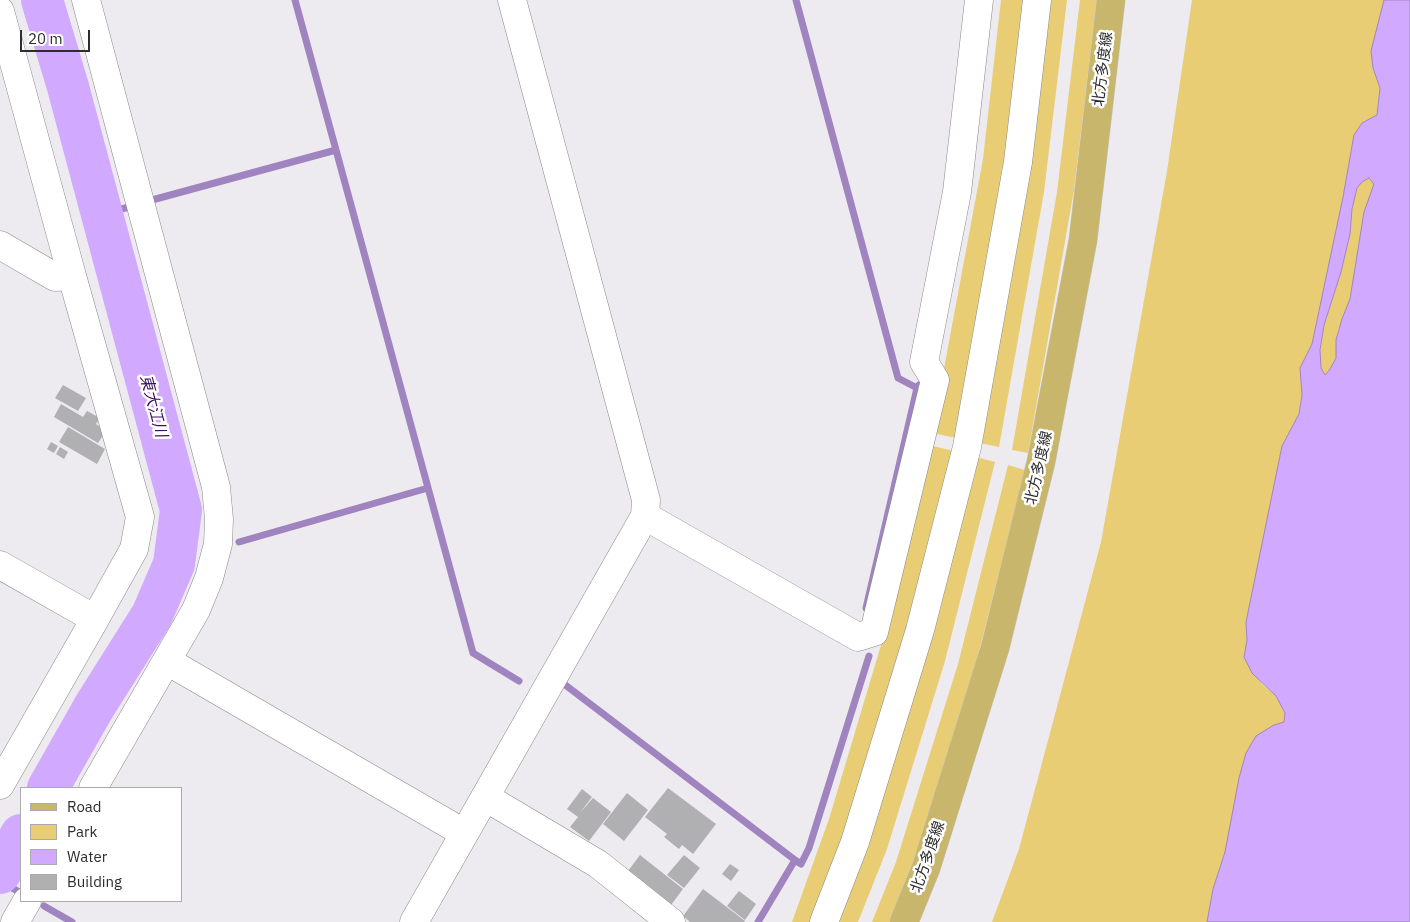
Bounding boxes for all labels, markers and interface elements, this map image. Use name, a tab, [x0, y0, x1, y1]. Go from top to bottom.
scale bar	[22, 20, 92, 52]
text: 20 m	[28, 29, 63, 48]
street label: 北方多度線	[1089, 31, 1117, 107]
water label: 東大江川	[135, 373, 171, 439]
street label: 北方多度線	[1022, 429, 1056, 507]
legend	[20, 787, 182, 902]
text: Road	[67, 797, 102, 816]
street label: 北方多度線	[907, 819, 949, 895]
text: Park	[67, 822, 97, 841]
text: Water	[67, 847, 107, 866]
text: Building	[67, 872, 122, 891]

